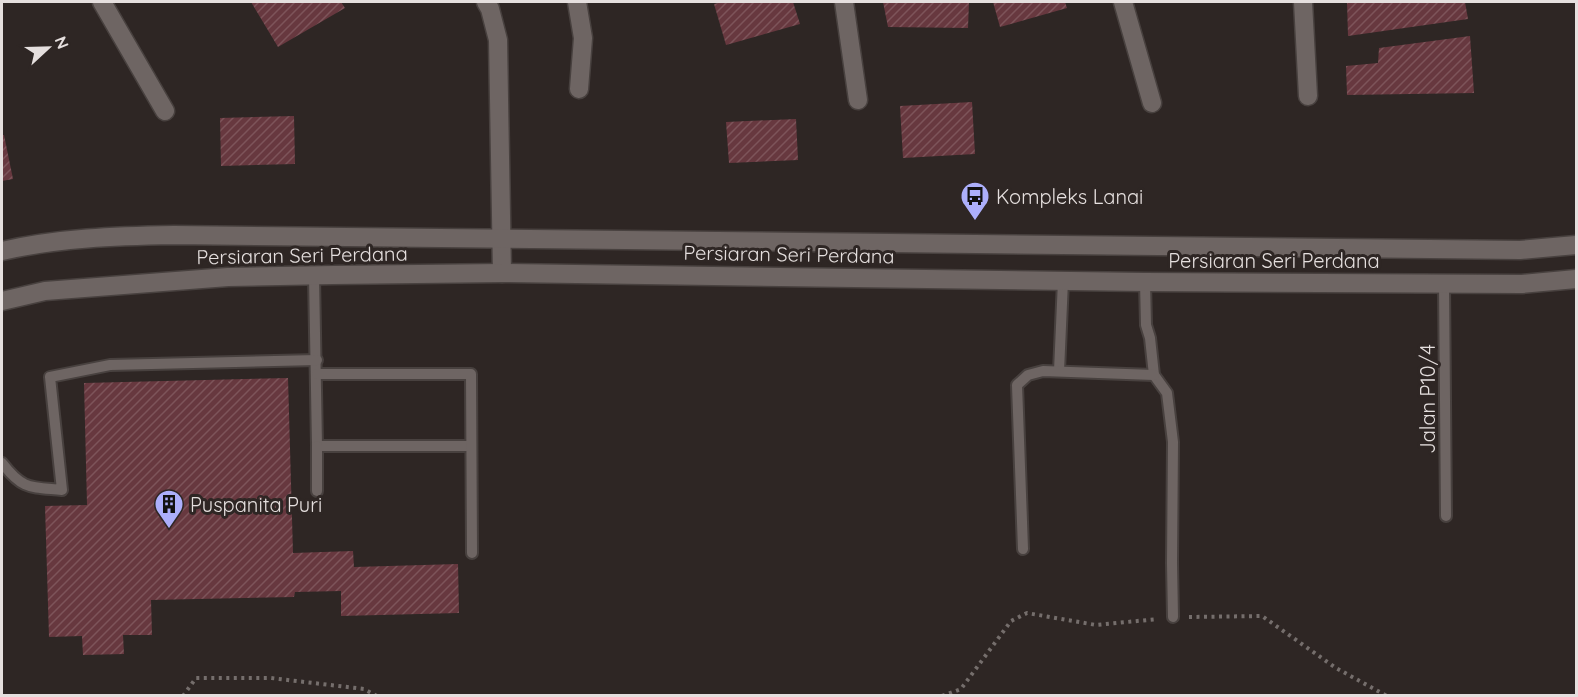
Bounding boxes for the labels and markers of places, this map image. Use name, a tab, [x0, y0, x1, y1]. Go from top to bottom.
bus stop icon: Kompleks Lanai	[959, 180, 991, 222]
place label: Kompleks Lanai	[996, 184, 1143, 209]
building icon: Puspanita Puri	[153, 488, 185, 530]
place label: Puspanita Puri	[190, 492, 322, 517]

